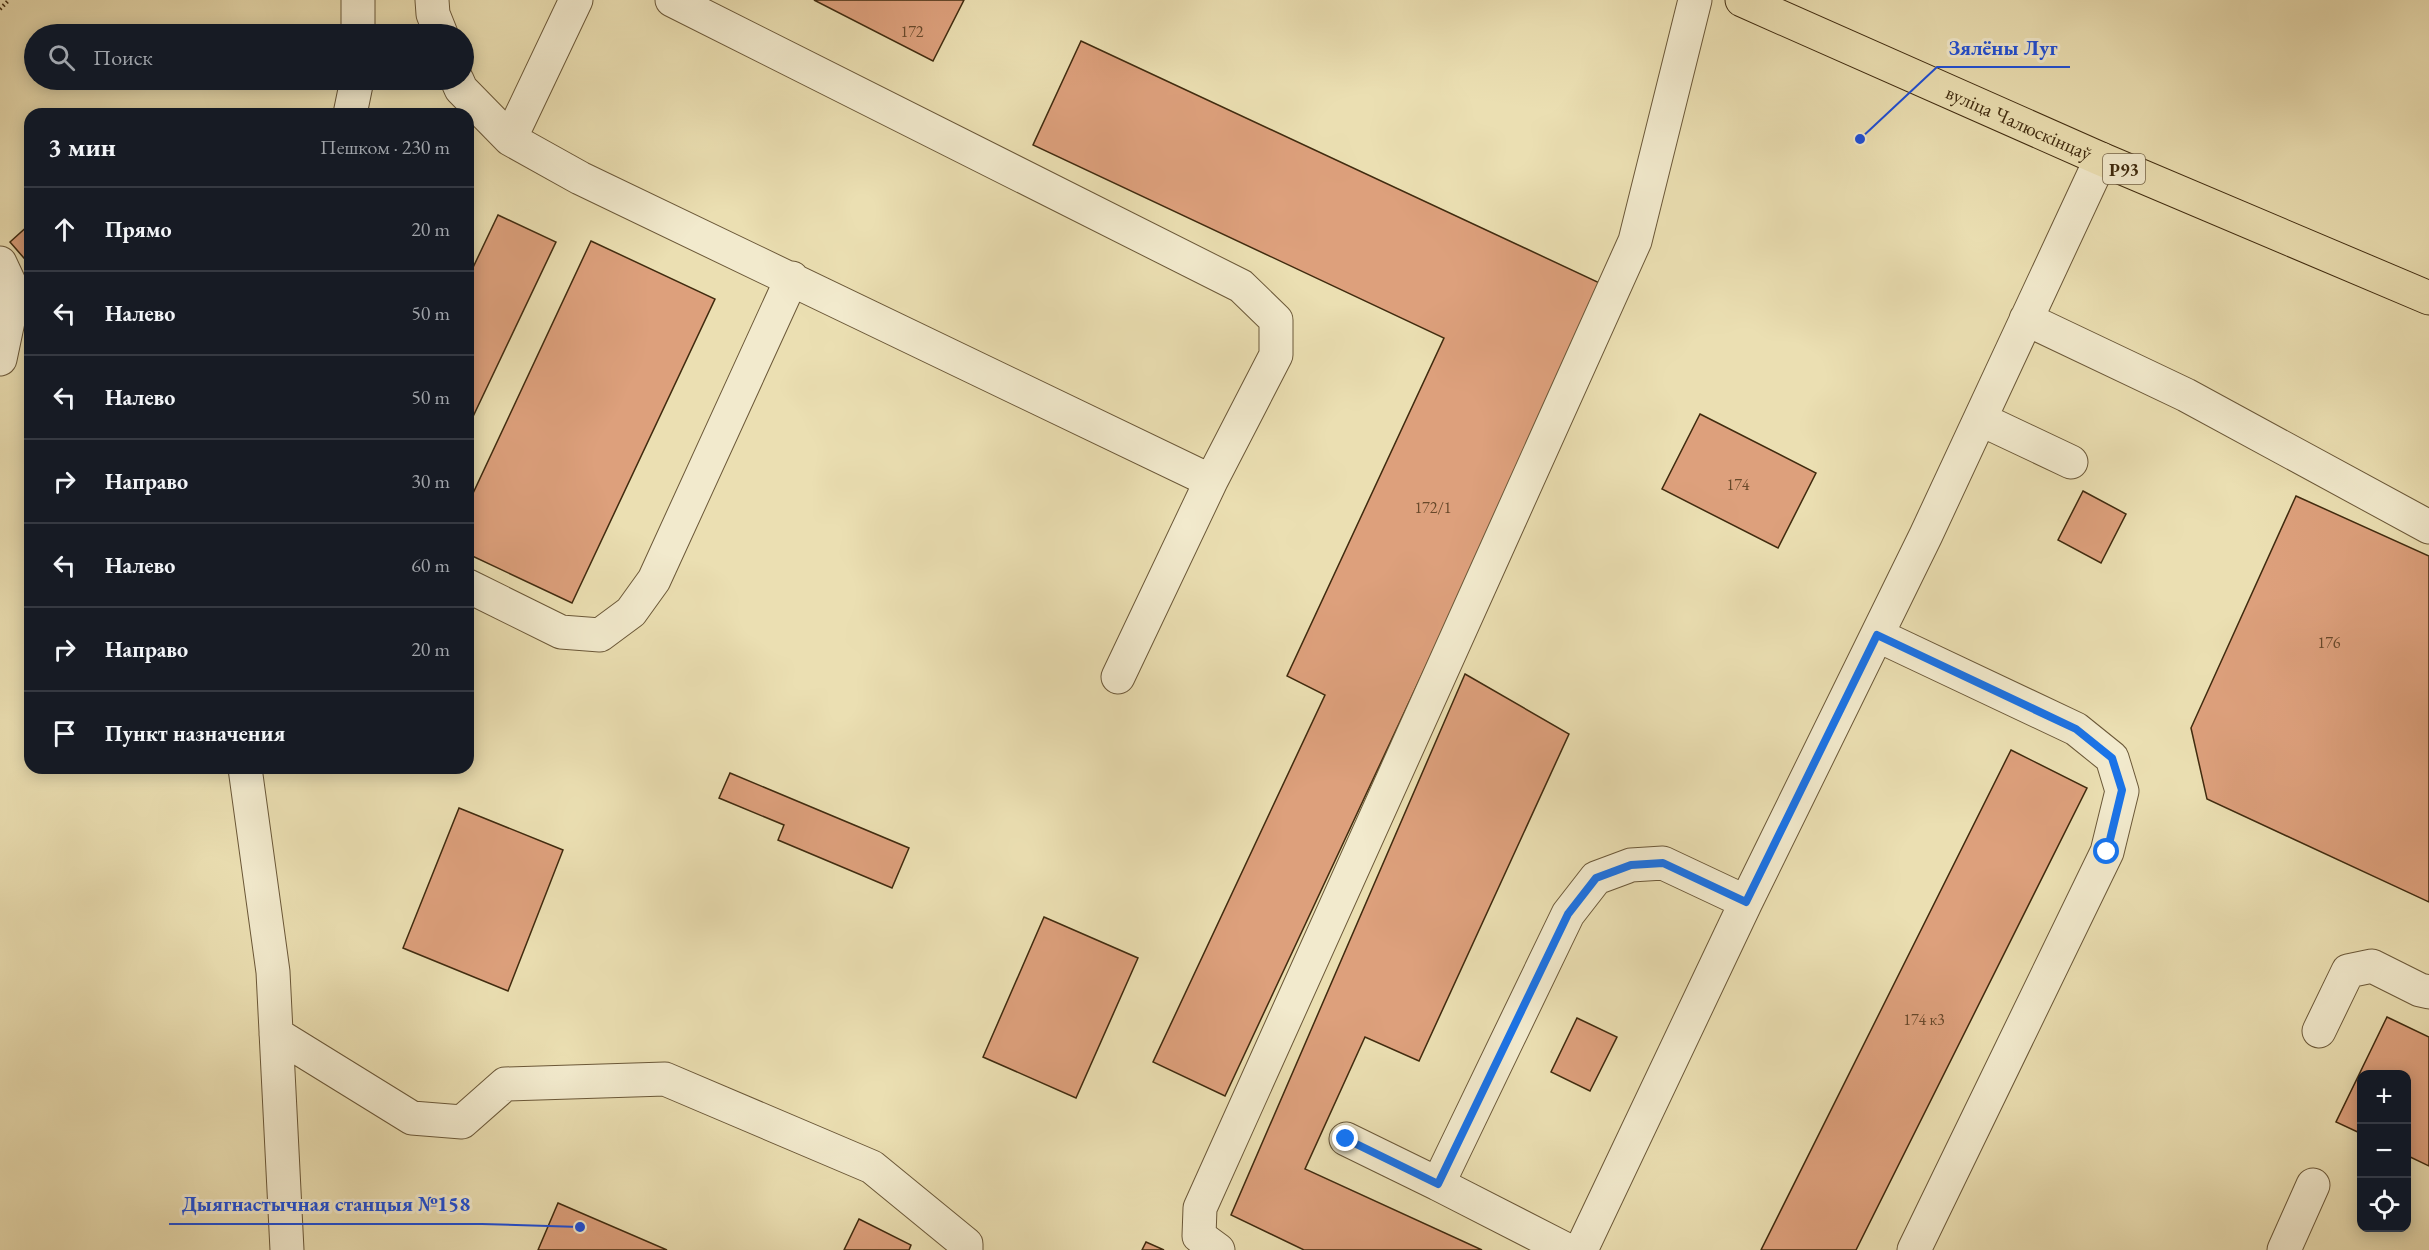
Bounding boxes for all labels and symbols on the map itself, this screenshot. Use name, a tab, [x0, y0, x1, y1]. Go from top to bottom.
house number: 172	[900, 21, 924, 42]
callout: Зялёны Луг	[1937, 28, 2070, 67]
text: Зялёны Луг	[1948, 34, 2058, 61]
street label: вуліца Чалюскінцаў	[1942, 79, 2096, 167]
road number: Р93	[2103, 154, 2145, 184]
house number: 174	[1726, 474, 1750, 495]
house number: 172/1	[1414, 497, 1452, 518]
house number: 176	[2317, 632, 2341, 653]
route start	[2093, 838, 2119, 864]
house number: 174 к3	[1903, 1009, 1945, 1030]
route end	[1332, 1125, 1358, 1151]
callout: Дыягнастычная станцыя №158	[169, 1185, 482, 1224]
text: Дыягнастычная станцыя №158	[182, 1190, 470, 1217]

